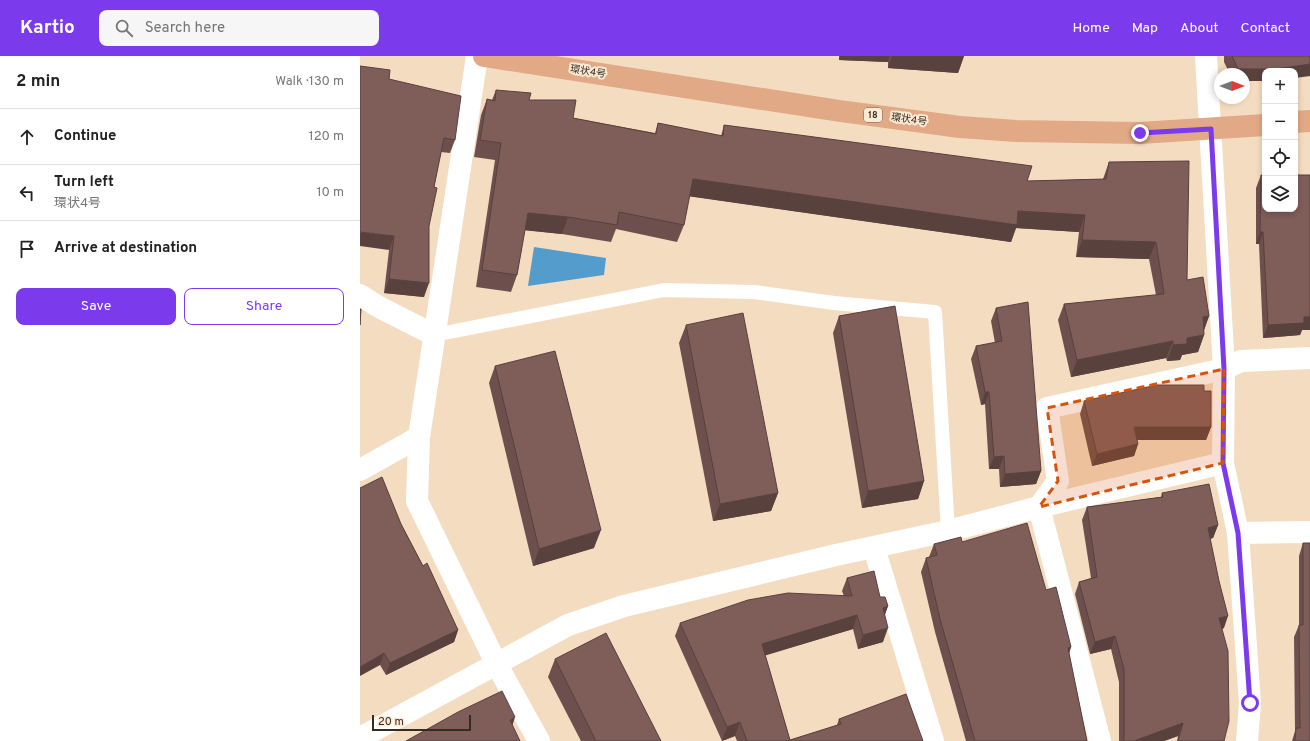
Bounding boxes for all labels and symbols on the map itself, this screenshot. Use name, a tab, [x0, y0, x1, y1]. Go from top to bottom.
street label: 環状4号	[569, 63, 607, 81]
north arrow	[1214, 68, 1250, 104]
road number: 18	[864, 108, 882, 122]
street label: 環状4号	[890, 111, 928, 129]
route end	[1131, 124, 1149, 142]
route start	[1241, 694, 1259, 712]
scale bar	[372, 713, 471, 732]

